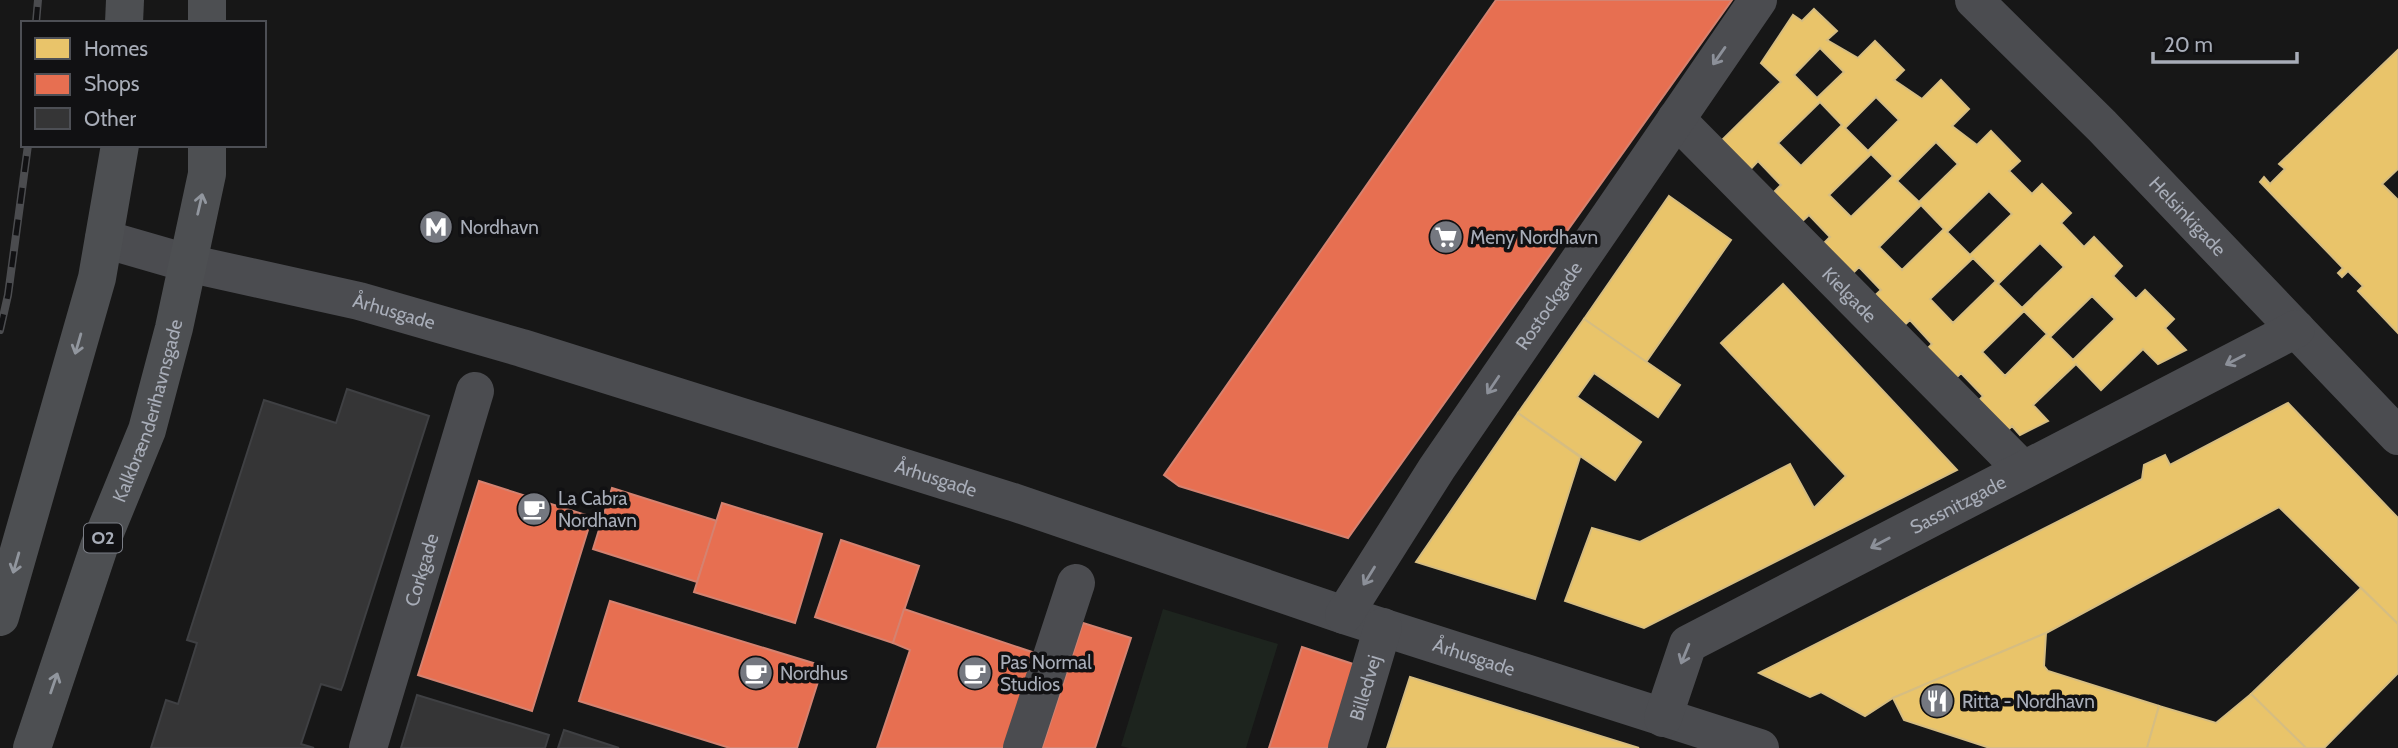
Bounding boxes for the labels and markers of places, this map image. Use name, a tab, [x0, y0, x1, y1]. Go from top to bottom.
metro station icon: Nordhavn	[417, 208, 455, 246]
place label: Nordhavn	[460, 216, 539, 239]
supermarket icon: Meny Nordhavn	[1427, 218, 1465, 256]
place label: Meny Nordhavn	[1470, 226, 1598, 249]
place label: La Cabra Nordhavn	[558, 487, 637, 532]
cafe icon: La Cabra Nordhavn	[515, 490, 553, 528]
place label: Pas Normal Studios	[1000, 651, 1092, 696]
cafe icon: Nordhus	[737, 654, 775, 692]
cafe icon: Pas Normal Studios	[956, 654, 994, 692]
place label: Nordhus	[780, 662, 848, 685]
restaurant icon: Ritta - Nordhavn	[1918, 682, 1956, 720]
place label: Ritta - Nordhavn	[1962, 690, 2095, 713]

